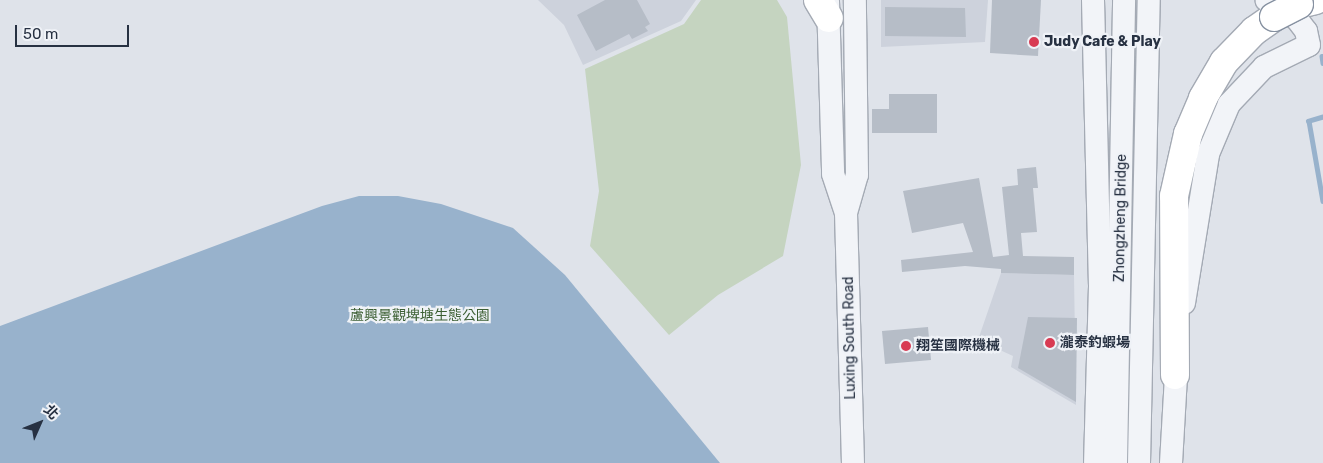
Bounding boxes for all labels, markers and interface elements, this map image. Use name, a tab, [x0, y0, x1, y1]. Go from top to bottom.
scale bar	[18, 15, 131, 47]
text: 50 m	[23, 25, 58, 43]
place label: Judy Cafe & Play	[1044, 34, 1161, 50]
marker: Judy Cafe & Play	[1028, 36, 1040, 48]
street label: Zhongzheng Bridge	[1111, 154, 1131, 282]
street label: Luxing South Road	[841, 276, 859, 400]
park label: 蘆興景觀埤塘生態公園	[350, 308, 490, 324]
place label: 瀧泰釣蝦場	[1060, 335, 1130, 351]
marker: 瀧泰釣蝦場	[1044, 337, 1056, 349]
place label: 翔笙國際機械	[916, 338, 1000, 354]
marker: 翔笙國際機械	[900, 340, 912, 352]
north arrow	[15, 398, 65, 448]
text: 北	[40, 401, 62, 423]

